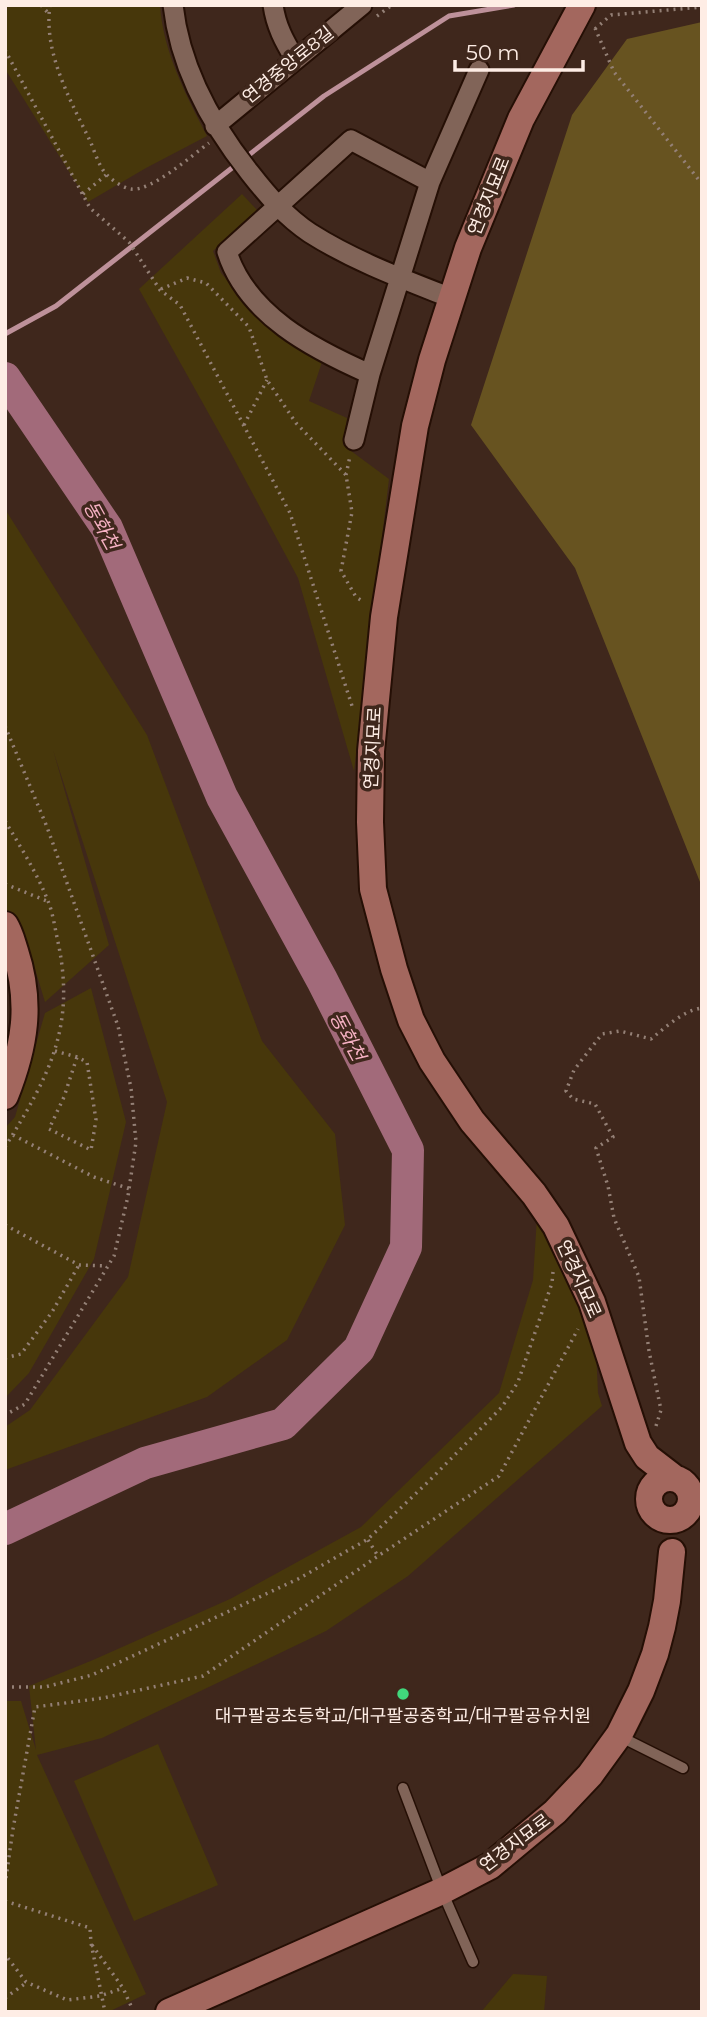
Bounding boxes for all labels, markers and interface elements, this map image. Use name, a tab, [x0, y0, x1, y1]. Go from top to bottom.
street label: 연경중앙로8길	[238, 22, 338, 108]
scale bar	[455, 28, 583, 72]
text: 50 m	[466, 40, 520, 65]
street label: 연경지묘로	[463, 153, 515, 239]
water label: 동화천	[79, 497, 125, 555]
street label: 연경지묘로	[360, 706, 386, 790]
water label: 동화천	[325, 1008, 371, 1066]
street label: 연경지묘로	[552, 1237, 606, 1321]
marker: 대구팔공초등학교/대구팔공중학교/대구팔공유치원	[395, 1686, 411, 1702]
place label: 대구팔공초등학교/대구팔공중학교/대구팔공유치원	[215, 1705, 591, 1727]
street label: 연경지묘로	[475, 1809, 555, 1877]

